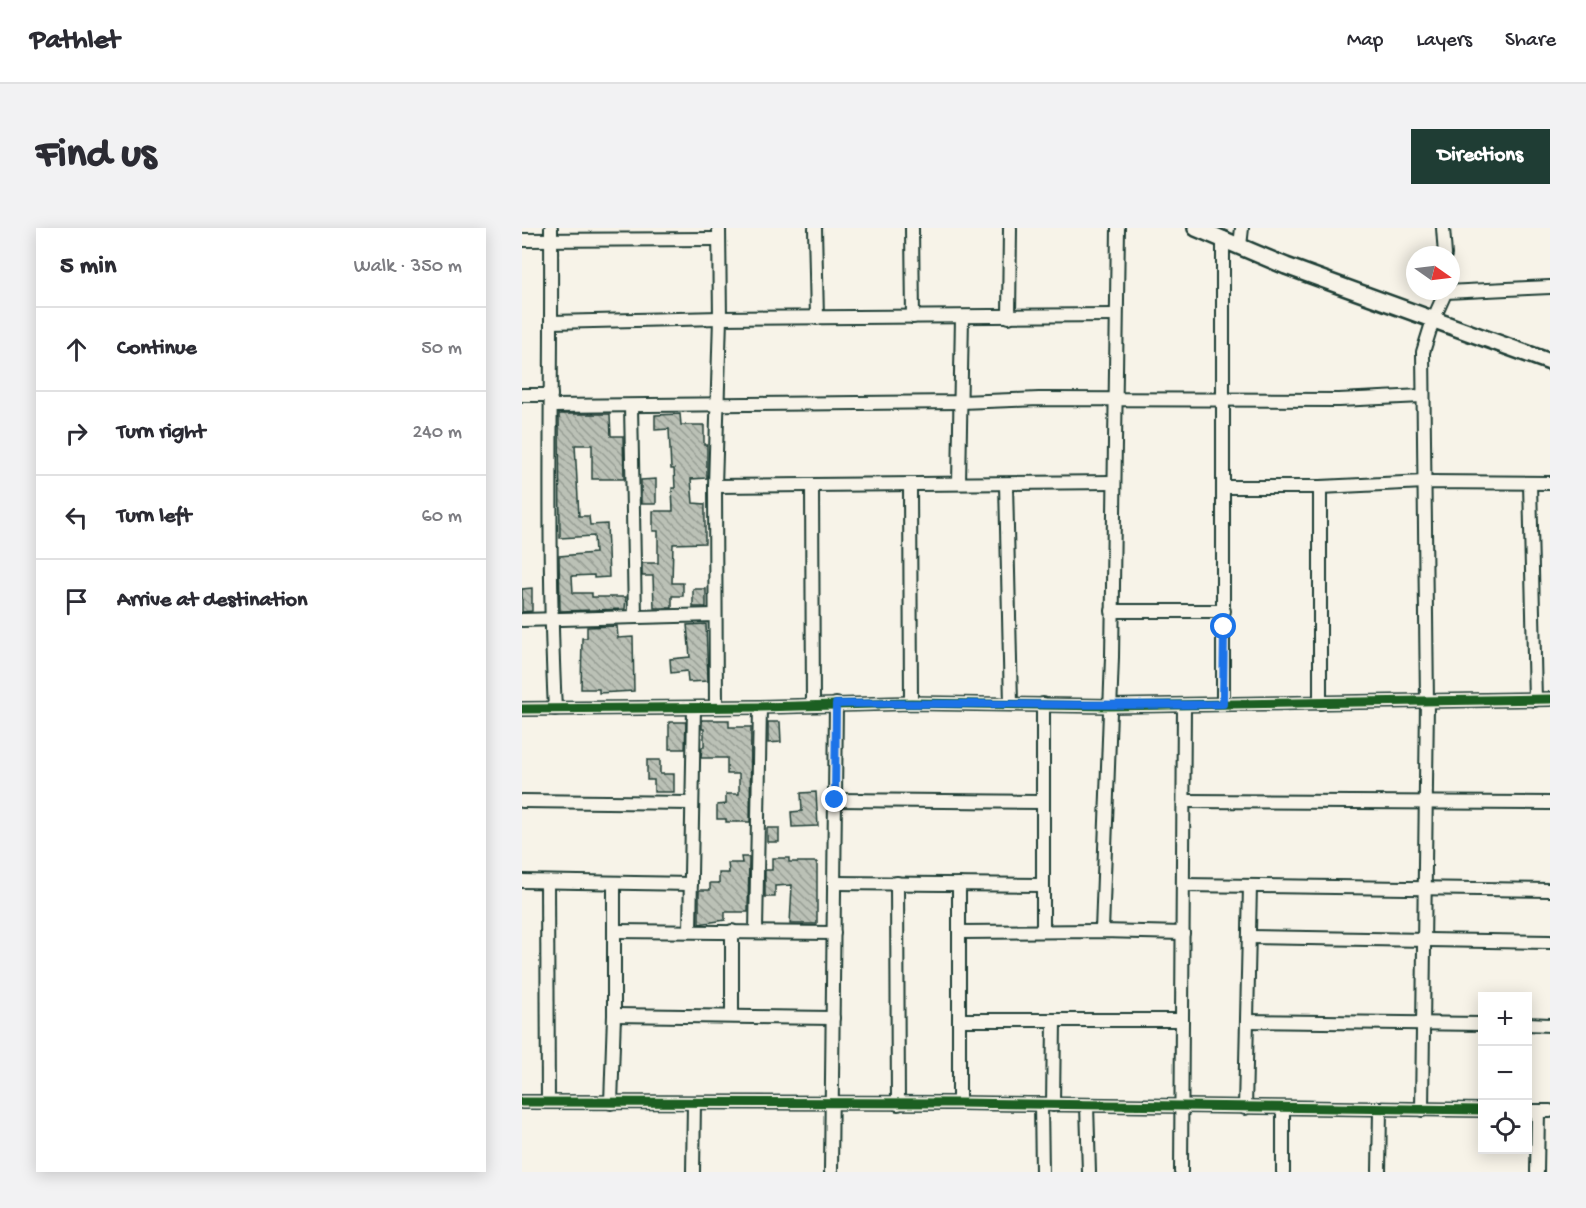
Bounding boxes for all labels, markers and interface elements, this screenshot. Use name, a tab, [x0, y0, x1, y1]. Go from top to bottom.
text: Pathlet	[30, 25, 120, 58]
text: Map	[1347, 29, 1383, 54]
text: Layers	[1416, 29, 1472, 54]
text: Share	[1505, 29, 1556, 54]
button: Directions	[1411, 129, 1550, 184]
text: Find us	[36, 132, 156, 181]
north arrow	[1406, 246, 1460, 300]
text: 5 min	[60, 252, 116, 283]
text: Walk · 350 m	[354, 256, 462, 279]
icon: ahead	[60, 333, 93, 366]
text: Continue	[117, 336, 197, 362]
text: 50 m	[421, 338, 462, 361]
icon: right	[60, 417, 93, 450]
text: Turn right	[117, 420, 205, 446]
text: 240 m	[412, 422, 462, 445]
icon: left	[60, 501, 93, 534]
text: Turn left	[117, 504, 191, 530]
text: 60 m	[422, 506, 462, 529]
icon: arrive	[60, 585, 93, 618]
text: Arrive at destination	[117, 588, 307, 614]
route start	[1210, 613, 1236, 639]
route end	[821, 786, 847, 812]
map controls	[1478, 992, 1532, 1154]
button: +	[1478, 992, 1532, 1046]
button: −	[1478, 1046, 1532, 1100]
button: locate	[1478, 1100, 1532, 1154]

